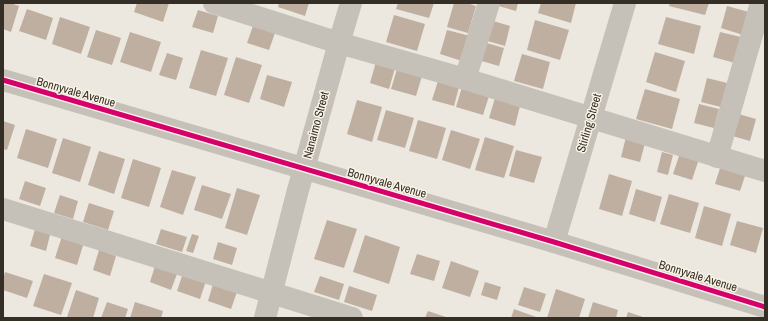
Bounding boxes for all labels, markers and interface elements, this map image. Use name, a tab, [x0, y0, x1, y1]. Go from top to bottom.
street label: Bonnyvale Avenue	[35, 73, 117, 111]
street label: Nanaimo Street	[299, 89, 333, 160]
street label: Stirling Street	[573, 92, 605, 154]
street label: Bonnyvale Avenue	[346, 164, 428, 202]
street label: Bonnyvale Avenue	[657, 256, 739, 296]

